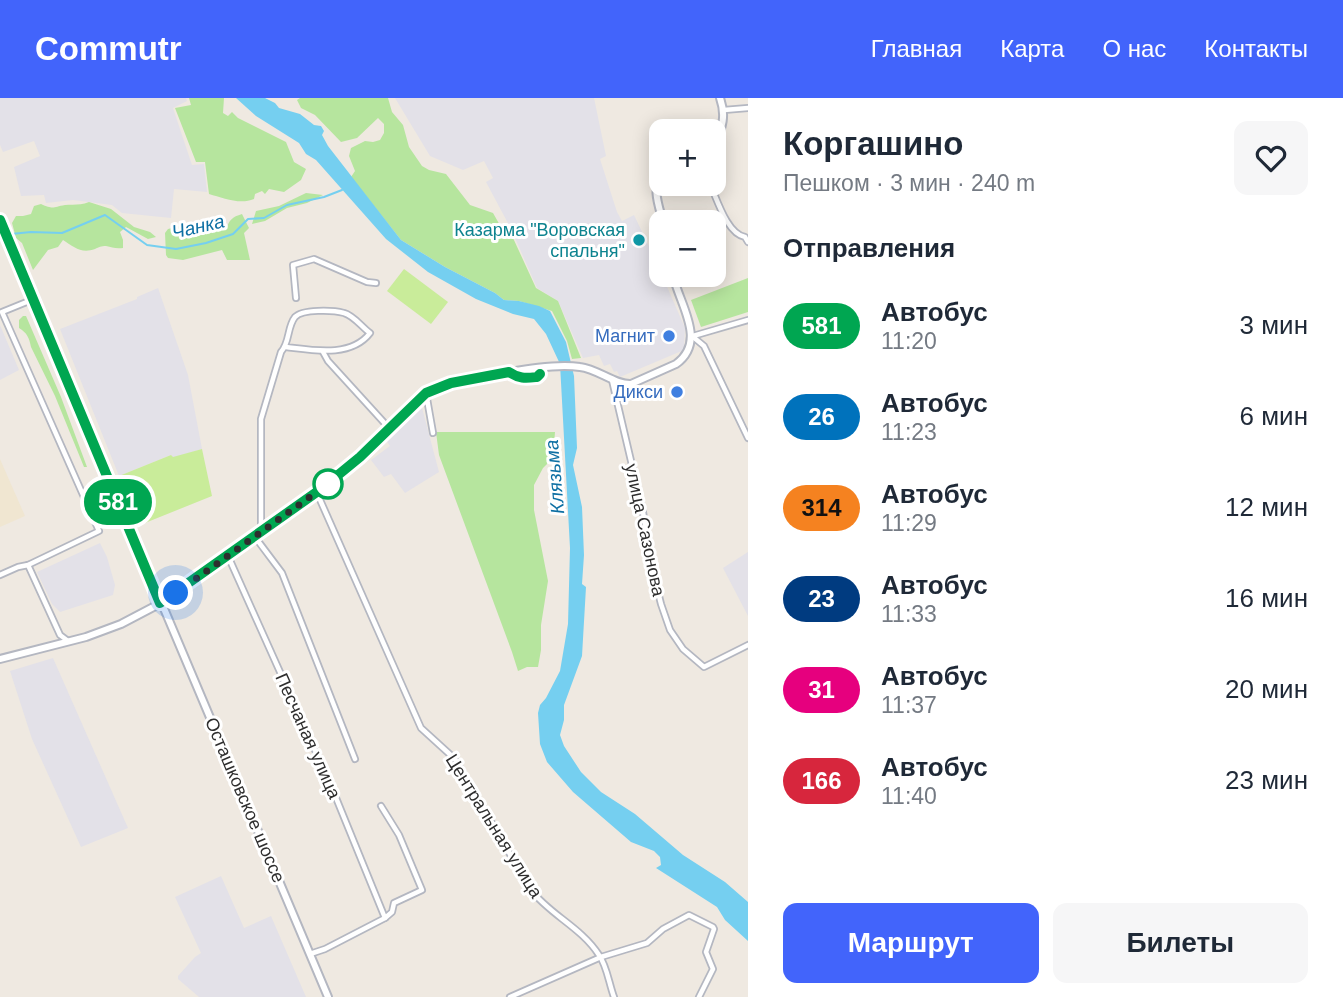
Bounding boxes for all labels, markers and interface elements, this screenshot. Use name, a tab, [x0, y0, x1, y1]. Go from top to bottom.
text: Commutr	[35, 30, 182, 67]
text: Главная	[871, 35, 962, 62]
text: Карта	[1000, 35, 1064, 62]
text: О нас	[1102, 35, 1166, 62]
text: Контакты	[1204, 35, 1308, 62]
map controls	[649, 119, 726, 287]
button: +	[649, 119, 726, 196]
button: heart	[1234, 121, 1308, 195]
text: Коргашино	[783, 125, 963, 162]
text: Пешком · 3 мин · 240 m	[783, 170, 1035, 196]
water label: Чанка	[170, 210, 226, 243]
button: −	[649, 210, 726, 287]
place label: Казарма "Воровская спальня"	[454, 220, 625, 261]
marker: Казарма "Воровская спальня"	[631, 232, 647, 248]
text: Отправления	[783, 233, 955, 263]
text: Автобус	[881, 297, 988, 327]
text: 3 мин	[1240, 310, 1308, 340]
text: 581	[801, 312, 842, 339]
place label: Магнит	[595, 326, 655, 346]
marker: Магнит	[661, 328, 677, 344]
text: 11:20	[881, 328, 937, 354]
place label: Дикси	[614, 382, 663, 402]
marker: Дикси	[669, 384, 685, 400]
text: Автобус	[881, 388, 988, 418]
text: 6 мин	[1240, 401, 1308, 431]
text: 26	[808, 403, 835, 430]
text: 11:23	[881, 419, 937, 445]
water label: Клязьма	[541, 439, 568, 515]
street label: улица Сазонова	[621, 462, 669, 599]
unlabelled marker	[313, 469, 343, 499]
line badge: 581	[78, 479, 158, 525]
text: Автобус	[881, 479, 988, 509]
text: 581	[98, 488, 138, 515]
text: 12 мин	[1225, 492, 1308, 522]
text: 314	[801, 494, 842, 521]
text: 11:29	[881, 510, 937, 536]
text: Автобус	[881, 570, 988, 600]
your location	[158, 575, 193, 610]
text: 16 мин	[1225, 583, 1308, 613]
text: 23	[808, 585, 835, 612]
text: 11:33	[881, 601, 937, 627]
text: Автобус	[881, 661, 988, 691]
street label: Песчаная улица	[271, 670, 345, 803]
text: 20 мин	[1225, 674, 1308, 704]
text: 31	[808, 676, 835, 703]
text: 11:37	[881, 692, 937, 718]
street label: Осташковское шоссе	[201, 714, 289, 886]
street label: Центральная улица	[442, 750, 547, 902]
text: Автобус	[881, 752, 988, 782]
text: 23 мин	[1225, 765, 1308, 795]
text: 166	[801, 767, 842, 794]
text: 11:40	[881, 783, 937, 809]
button: Маршрут	[783, 903, 1039, 983]
button: Билеты	[1053, 903, 1308, 983]

